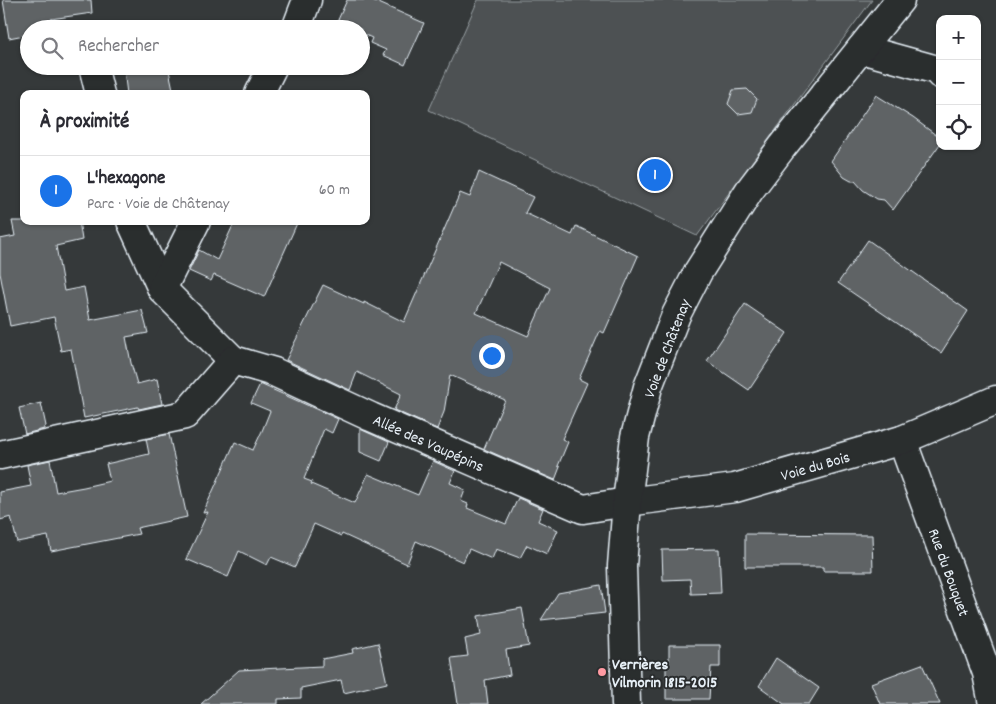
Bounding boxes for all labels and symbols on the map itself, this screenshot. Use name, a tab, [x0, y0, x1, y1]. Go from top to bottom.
pin: 1	[639, 156, 671, 194]
street label: Voie de Châtenay	[639, 296, 698, 402]
your location	[479, 343, 505, 369]
street label: Allée des Vaupépins	[369, 409, 488, 479]
street label: Voie du Bois	[778, 447, 853, 488]
street label: Rue du Bouquet	[921, 526, 974, 620]
place label: Verrières Vilmorin 1815-2015	[612, 654, 717, 695]
marker: Verrières Vilmorin 1815-2015	[596, 666, 608, 678]

